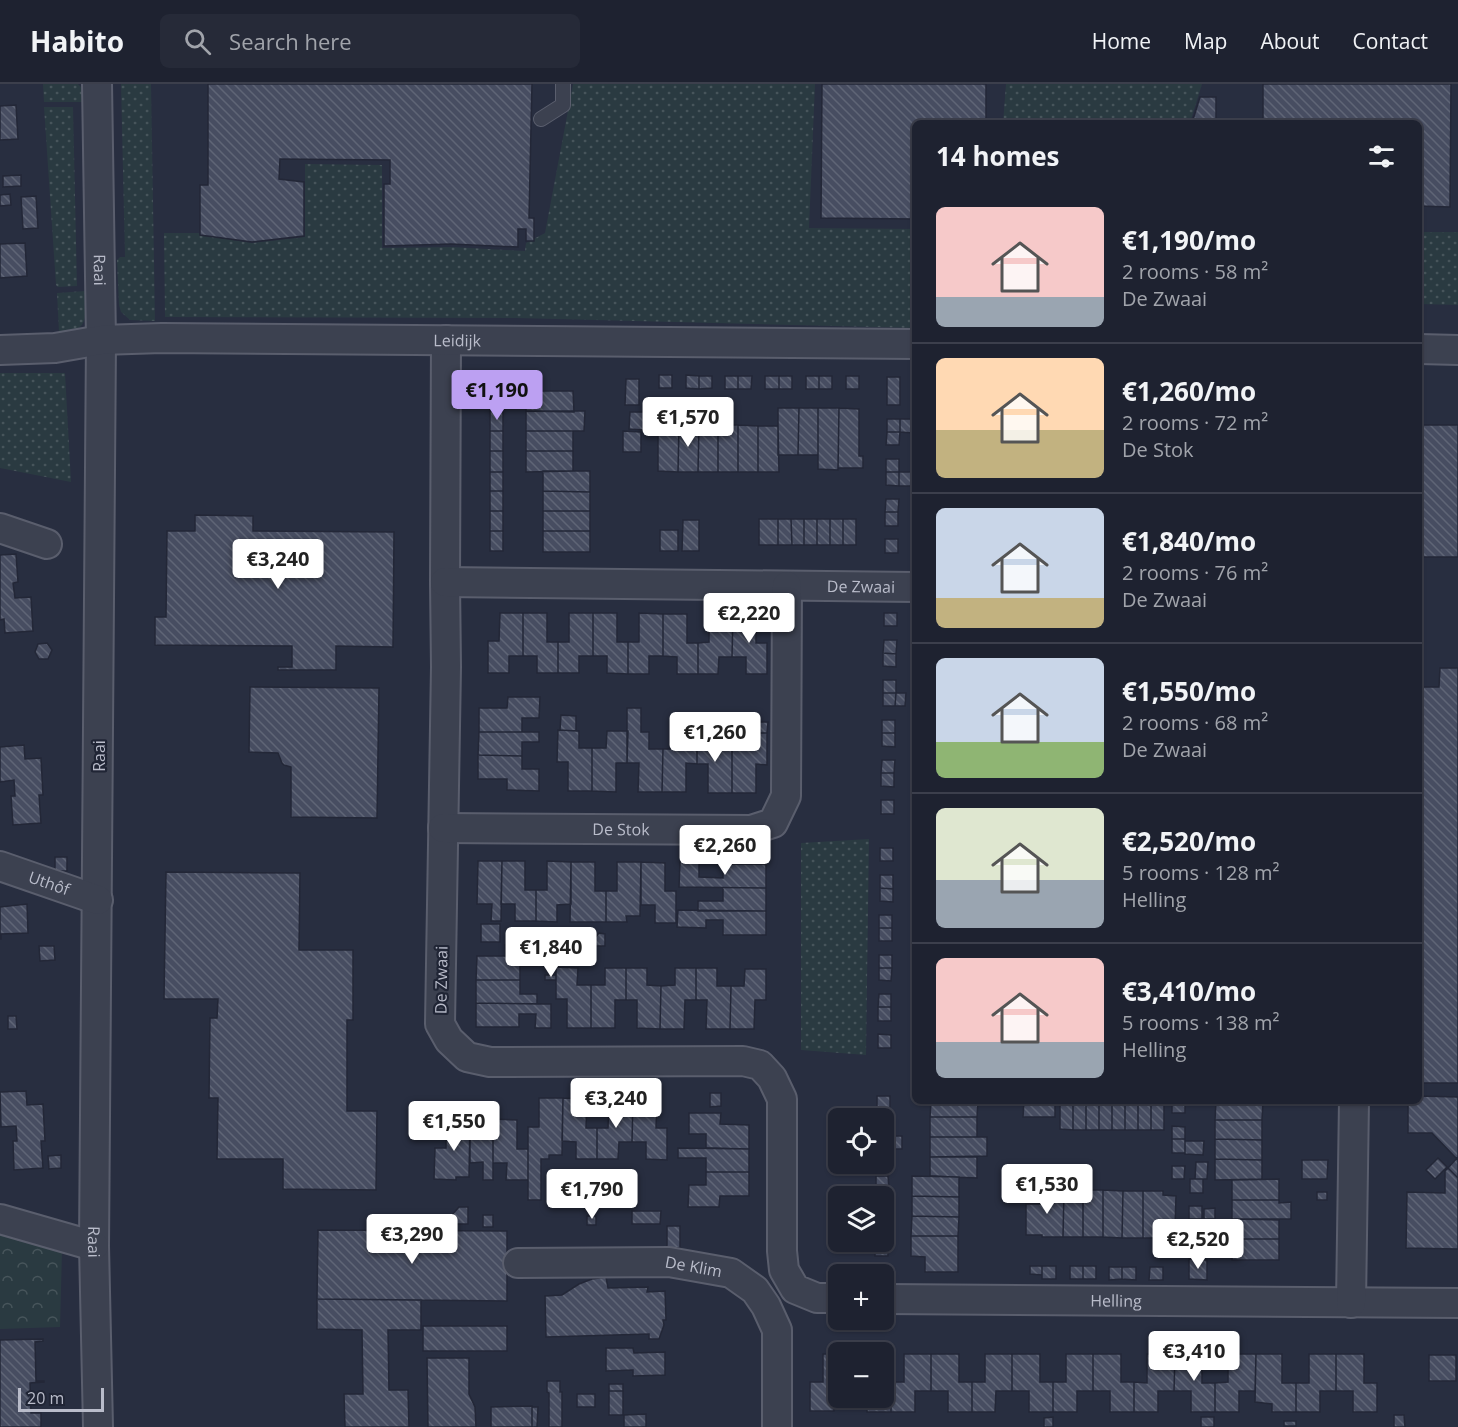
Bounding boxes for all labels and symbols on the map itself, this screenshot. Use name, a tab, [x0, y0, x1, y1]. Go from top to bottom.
street label: Raai	[89, 254, 111, 286]
street label: Leidijk	[433, 329, 482, 352]
pin: €1,190	[448, 370, 546, 421]
pin: €1,570	[639, 397, 737, 448]
pin: €3,240	[229, 539, 327, 590]
street label: De Zwaai	[827, 575, 895, 598]
pin: €2,220	[700, 593, 798, 644]
pin: €1,260	[666, 712, 764, 763]
street label: Raai	[88, 740, 110, 772]
street label: De Stok	[592, 818, 650, 840]
pin: €2,260	[676, 825, 774, 876]
street label: Uthôf	[26, 866, 74, 901]
pin: €1,840	[502, 927, 600, 978]
street label: De Zwaai	[429, 946, 453, 1014]
pin: €3,240	[567, 1078, 665, 1129]
pin: €1,550	[405, 1101, 503, 1152]
pin: €1,530	[998, 1164, 1096, 1215]
pin: €1,790	[543, 1169, 641, 1220]
pin: €3,290	[363, 1214, 461, 1265]
pin: €2,520	[1149, 1219, 1247, 1270]
street label: Raai	[83, 1226, 105, 1258]
street label: De Klim	[663, 1251, 724, 1282]
street label: Helling	[1090, 1289, 1142, 1312]
pin: €3,410	[1145, 1331, 1243, 1382]
scale bar	[18, 1385, 104, 1412]

